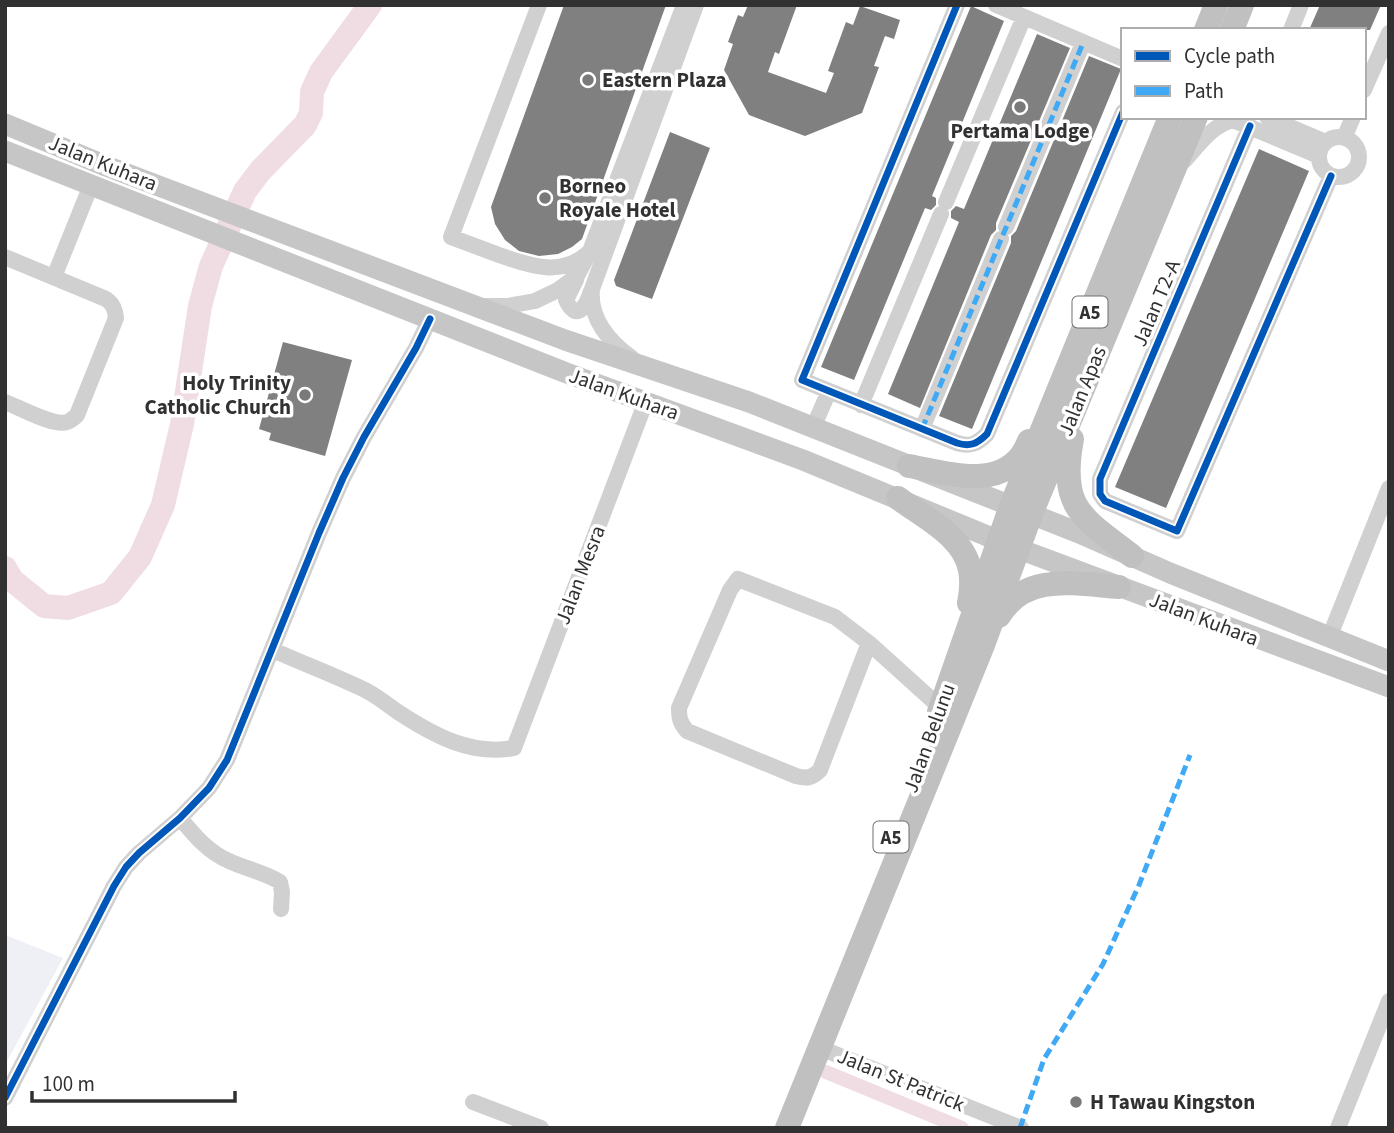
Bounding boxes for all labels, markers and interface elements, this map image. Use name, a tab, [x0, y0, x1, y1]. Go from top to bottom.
legend	[1121, 28, 1366, 119]
text: Cycle path	[1184, 41, 1275, 71]
place label: Eastern Plaza	[602, 65, 727, 95]
marker: Eastern Plaza	[580, 72, 596, 88]
text: Path	[1184, 76, 1224, 106]
marker: Pertama Lodge	[1012, 99, 1028, 115]
place label: Pertama Lodge	[950, 116, 1090, 146]
street label: Jalan Kuhara	[44, 128, 162, 198]
place label: Borneo Royale Hotel	[559, 171, 676, 225]
marker: Borneo Royale Hotel	[537, 190, 553, 206]
street label: Jalan T2-A	[1124, 254, 1188, 351]
road number: A5	[1072, 296, 1108, 328]
street label: Jalan Apas	[1050, 341, 1114, 440]
street label: Jalan Kuhara	[565, 360, 683, 428]
place label: Holy Trinity Catholic Church	[144, 368, 291, 422]
marker: Holy Trinity Catholic Church	[297, 387, 313, 403]
street label: Jalan Mesra	[547, 521, 613, 629]
street label: Jalan Kuhara	[1145, 584, 1263, 654]
street label: Jalan Belunu	[895, 679, 963, 797]
road number: A5	[874, 822, 908, 852]
street label: Jalan St Patrick	[833, 1041, 970, 1119]
scale bar	[32, 1060, 234, 1104]
text: 100 m	[42, 1069, 95, 1099]
place label: H Tawau Kingston	[1090, 1087, 1255, 1117]
marker: H Tawau Kingston	[1068, 1094, 1084, 1110]

